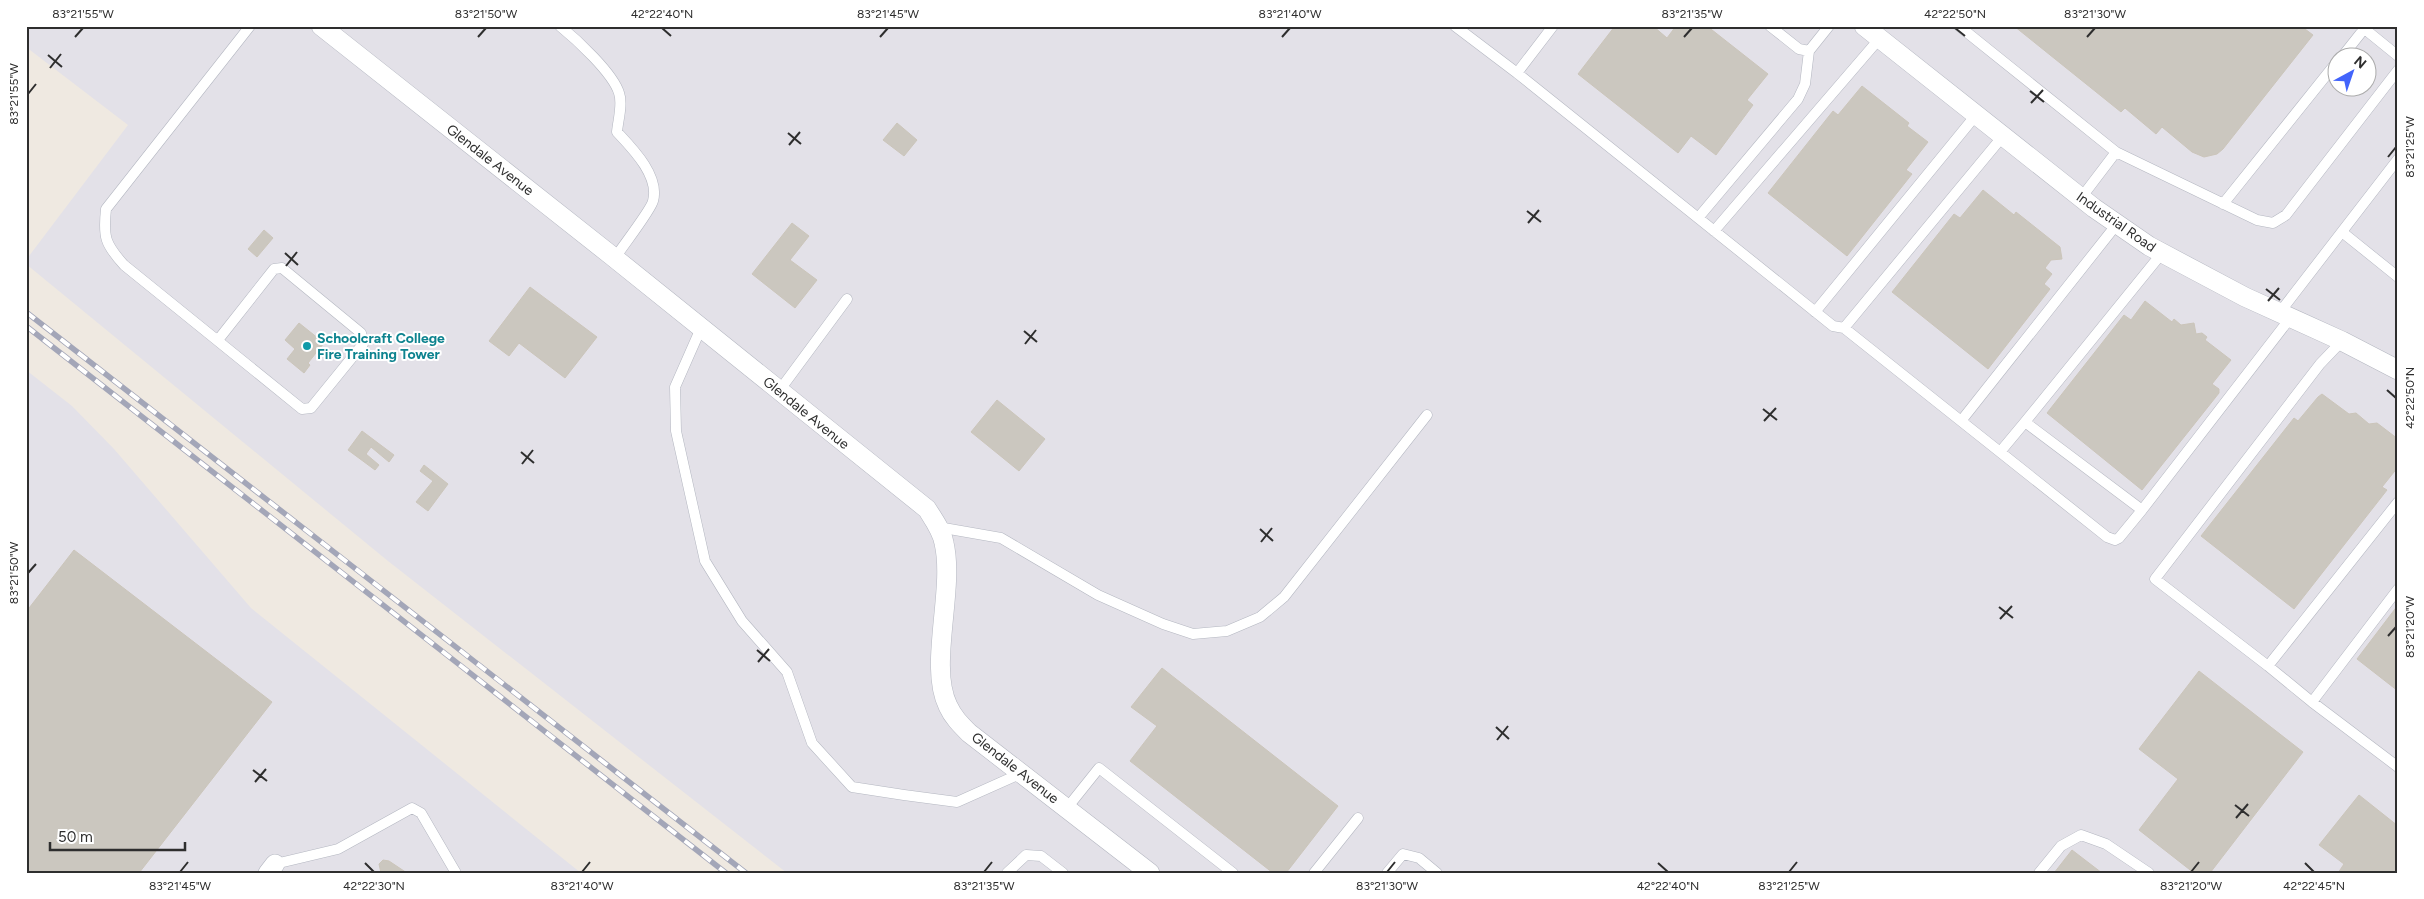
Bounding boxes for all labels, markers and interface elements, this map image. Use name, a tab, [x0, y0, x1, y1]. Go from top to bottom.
text: 83°21'55"W	[52, 7, 114, 21]
text: 83°21'50"W	[455, 7, 518, 21]
text: 42°22'40"N	[631, 7, 693, 21]
text: 83°21'45"W	[857, 7, 920, 21]
text: 83°21'40"W	[1259, 7, 1322, 21]
text: 83°21'35"W	[1661, 7, 1723, 21]
text: 42°22'50"N	[1924, 7, 1986, 21]
text: 83°21'30"W	[2064, 7, 2126, 21]
north arrow	[2326, 48, 2376, 98]
text: N	[2350, 52, 2370, 72]
text: 83°21'55"W	[7, 63, 21, 125]
text: 83°21'25"W	[2403, 116, 2417, 178]
street label: Glendale Avenue	[443, 121, 537, 200]
street label: Industrial Road	[2073, 188, 2159, 256]
place label: Schoolcraft College Fire Training Tower	[317, 330, 445, 363]
marker: Schoolcraft College Fire Training Tower	[301, 340, 313, 352]
text: 42°22'50"N	[2403, 367, 2417, 429]
street label: Glendale Avenue	[759, 373, 853, 453]
text: 83°21'50"W	[7, 541, 21, 604]
text: 83°21'20"W	[2403, 595, 2417, 658]
street label: Glendale Avenue	[968, 729, 1062, 808]
scale bar	[50, 819, 185, 851]
text: 50 m	[58, 828, 93, 846]
text: 83°21'45"W	[149, 879, 212, 893]
text: 42°22'30"N	[343, 879, 405, 893]
text: 83°21'40"W	[551, 879, 614, 893]
text: 83°21'35"W	[953, 879, 1015, 893]
text: 83°21'30"W	[1356, 879, 1418, 893]
text: 42°22'40"N	[1637, 879, 1699, 893]
text: 83°21'25"W	[1758, 879, 1820, 893]
text: 83°21'20"W	[2160, 879, 2223, 893]
text: 42°22'45"N	[2283, 879, 2345, 893]

